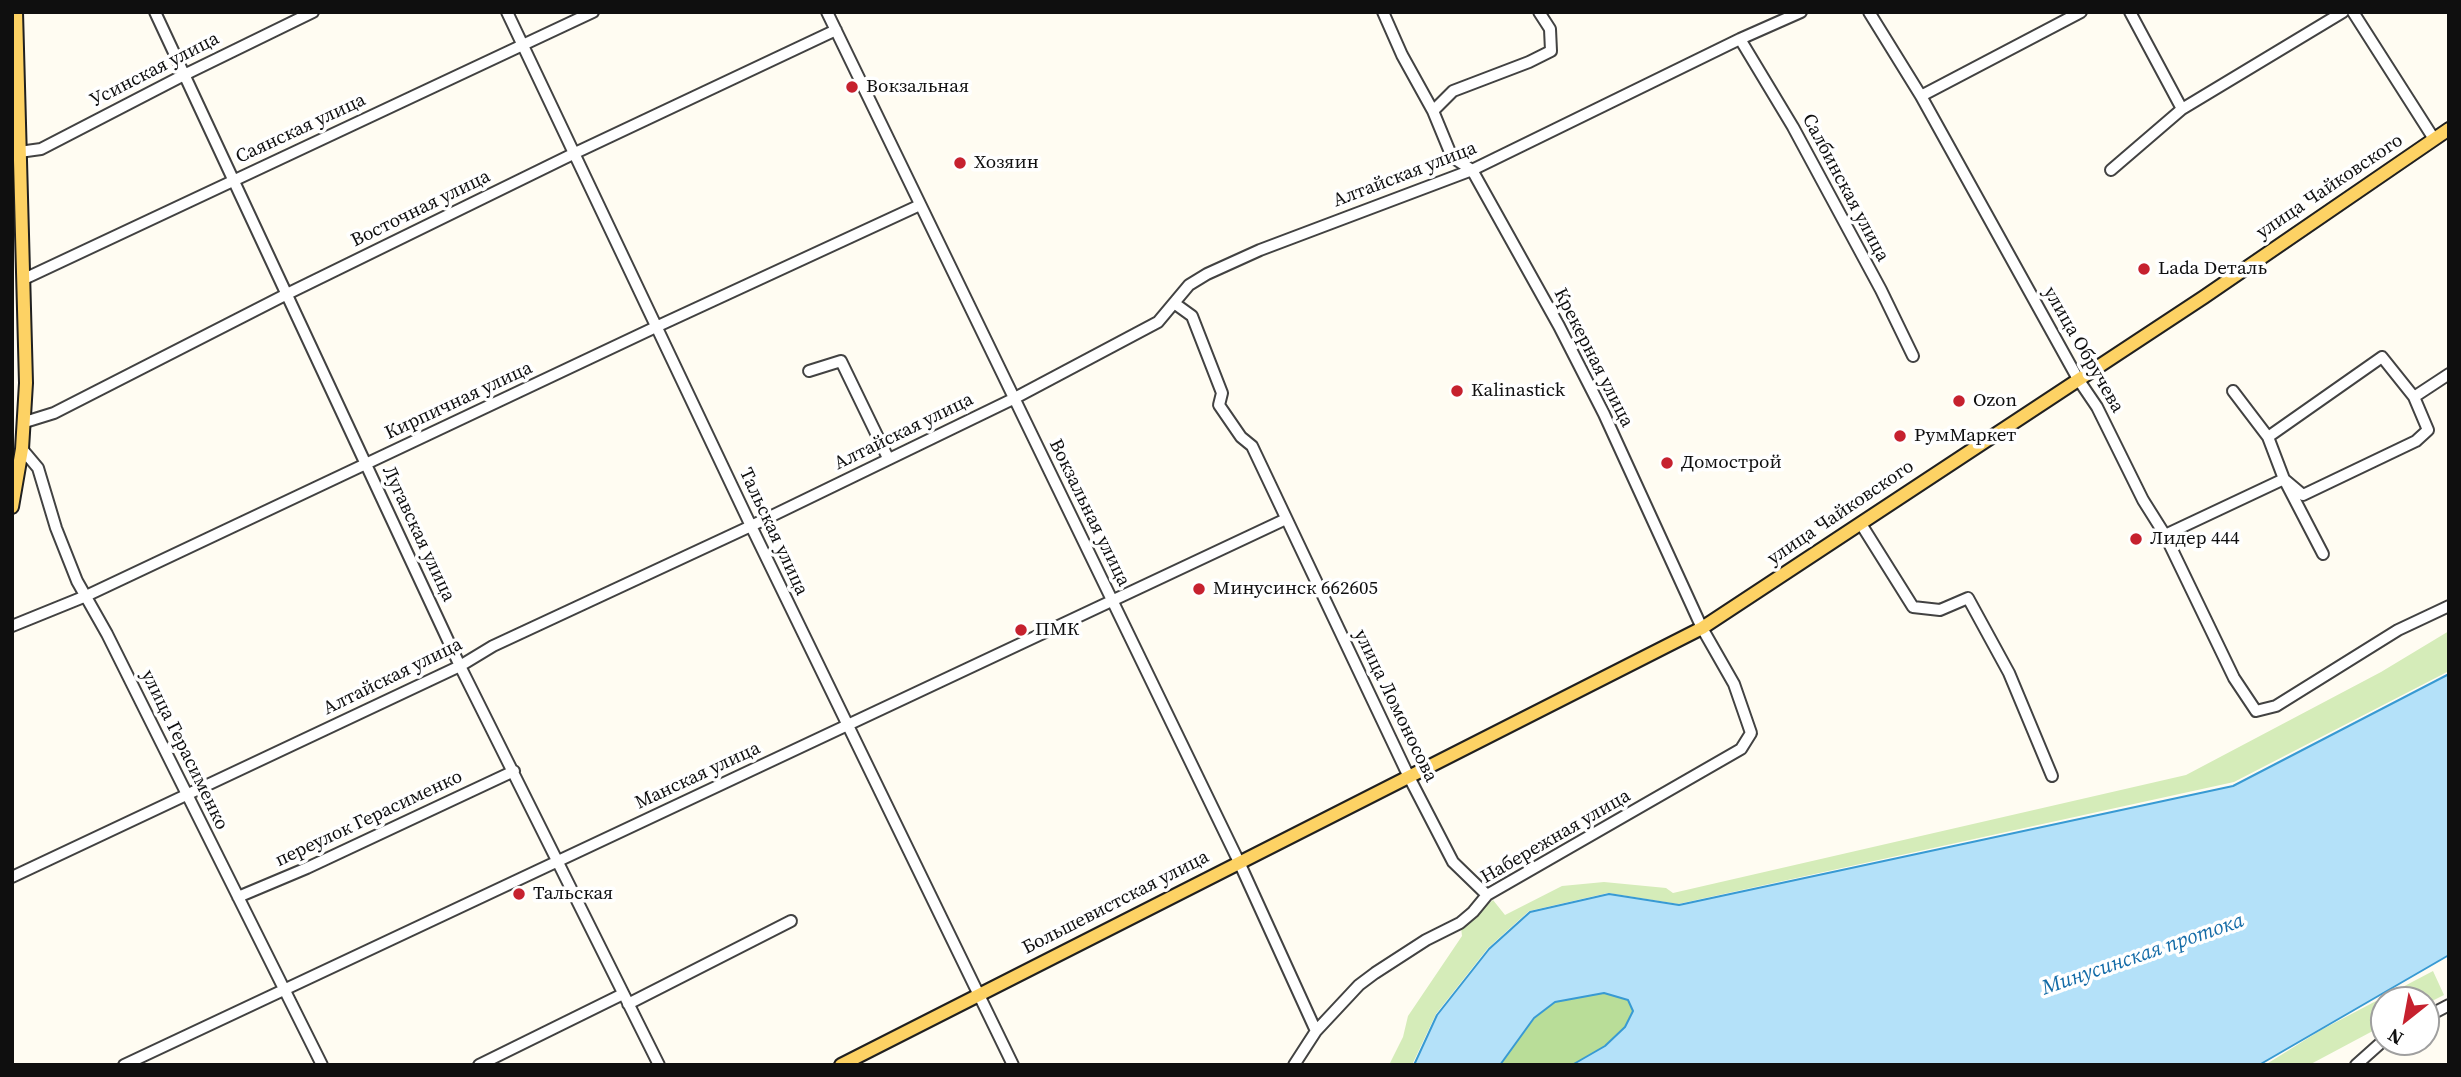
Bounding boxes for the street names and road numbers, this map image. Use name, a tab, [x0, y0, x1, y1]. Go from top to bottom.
street label: Усинская улица	[87, 28, 223, 112]
street label: Саянская улица	[232, 89, 370, 169]
street label: Салбинская улица	[1796, 110, 1894, 266]
street label: улица Чайковского	[2252, 130, 2408, 244]
street label: Алтайская улица	[1330, 137, 1480, 213]
street label: Восточная улица	[348, 165, 494, 253]
street label: улица Обручева	[2038, 283, 2128, 417]
street label: Крекерная улица	[1548, 285, 1638, 431]
street label: Кирпичная улица	[382, 357, 536, 445]
street label: Алтайская улица	[831, 388, 977, 476]
street label: Вокзальная улица	[1043, 436, 1135, 590]
street label: улица Чайковского	[1763, 456, 1919, 570]
street label: Лугавская улица	[377, 462, 459, 606]
street label: Тальская улица	[733, 465, 813, 599]
street label: улица Ломоносова	[1348, 626, 1442, 786]
street label: Алтайская улица	[320, 633, 466, 721]
street label: улица Герасименко	[135, 666, 233, 834]
street label: Манская улица	[632, 737, 764, 815]
street label: переулок Герасименко	[272, 766, 466, 872]
street label: Набережная улица	[1477, 785, 1635, 889]
street label: Большевистская улица	[1019, 846, 1213, 960]

